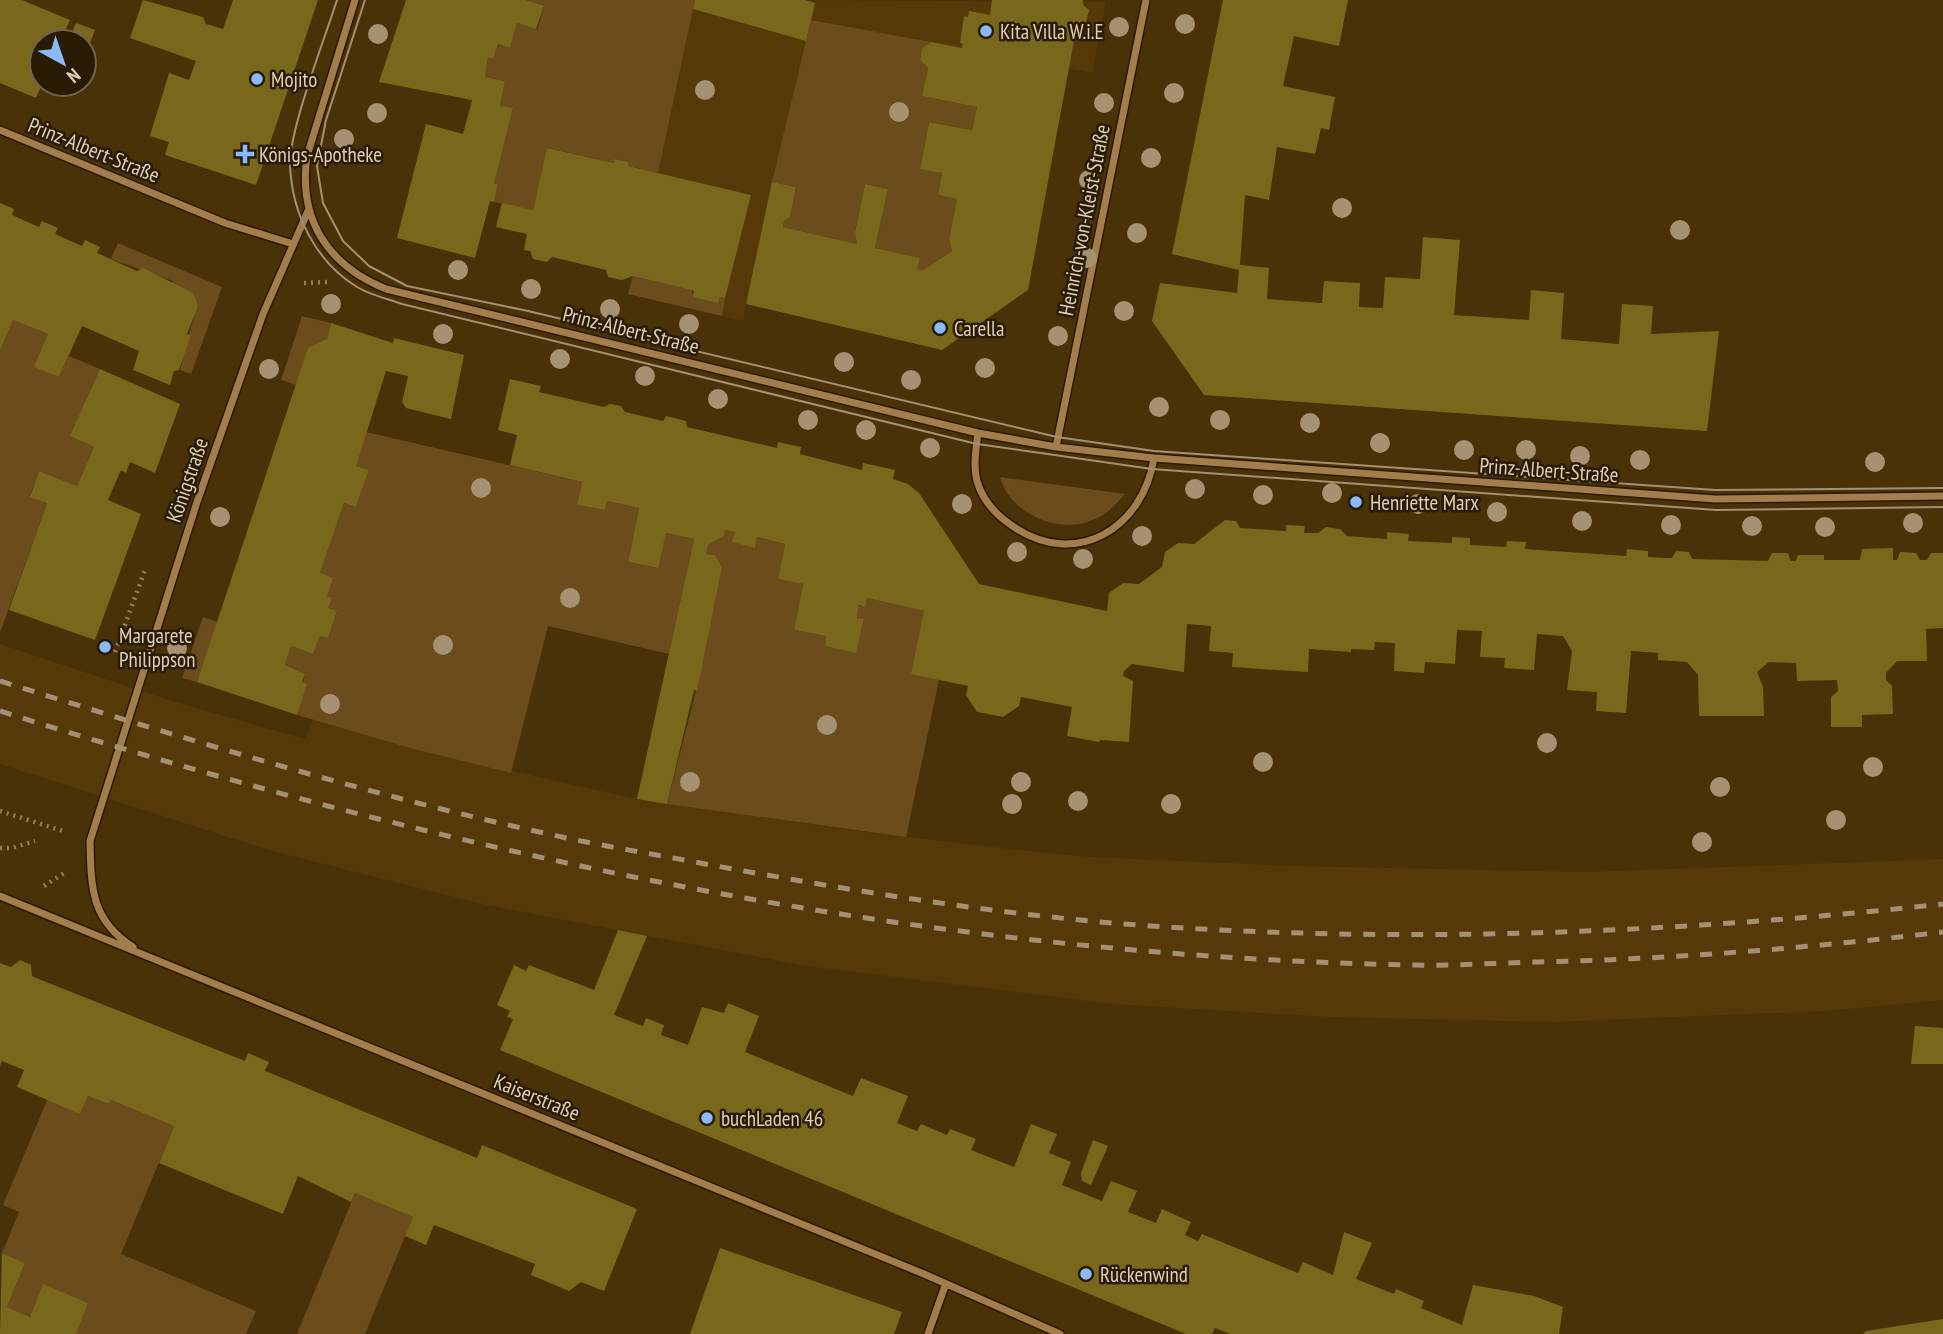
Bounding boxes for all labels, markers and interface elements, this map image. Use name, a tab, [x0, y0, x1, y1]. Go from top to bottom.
place label: Kita Villa W.i.E	[1000, 18, 1103, 45]
marker: Kita Villa W.i.E	[978, 23, 994, 39]
north arrow	[28, 28, 98, 98]
text: N	[62, 64, 86, 89]
place label: Mojito	[271, 66, 317, 93]
marker: Mojito	[249, 71, 265, 87]
street label: Prinz-Albert-Straße	[24, 111, 164, 189]
street label: Heinrich-von-Kleist-Straße	[1052, 122, 1116, 318]
place label: Königs-Apotheke	[259, 141, 382, 168]
marker: Königs-Apotheke	[237, 146, 253, 162]
street label: Prinz-Albert-Straße	[560, 300, 702, 360]
place label: Carella	[954, 315, 1004, 342]
marker: Carella	[932, 320, 948, 336]
street label: Königstraße	[160, 434, 214, 526]
street label: Prinz-Albert-Straße	[1479, 452, 1619, 488]
place label: Henriette Marx	[1370, 489, 1479, 516]
marker: Henriette Marx	[1348, 494, 1364, 510]
place label: Margarete Philippson	[119, 622, 195, 673]
marker: Margarete Philippson	[97, 639, 113, 655]
street label: Kaiserstraße	[490, 1068, 584, 1126]
place label: buchLaden 46	[721, 1105, 823, 1132]
marker: buchLaden 46	[699, 1110, 715, 1126]
place label: Rückenwind	[1100, 1261, 1188, 1288]
marker: Rückenwind	[1078, 1266, 1094, 1282]

